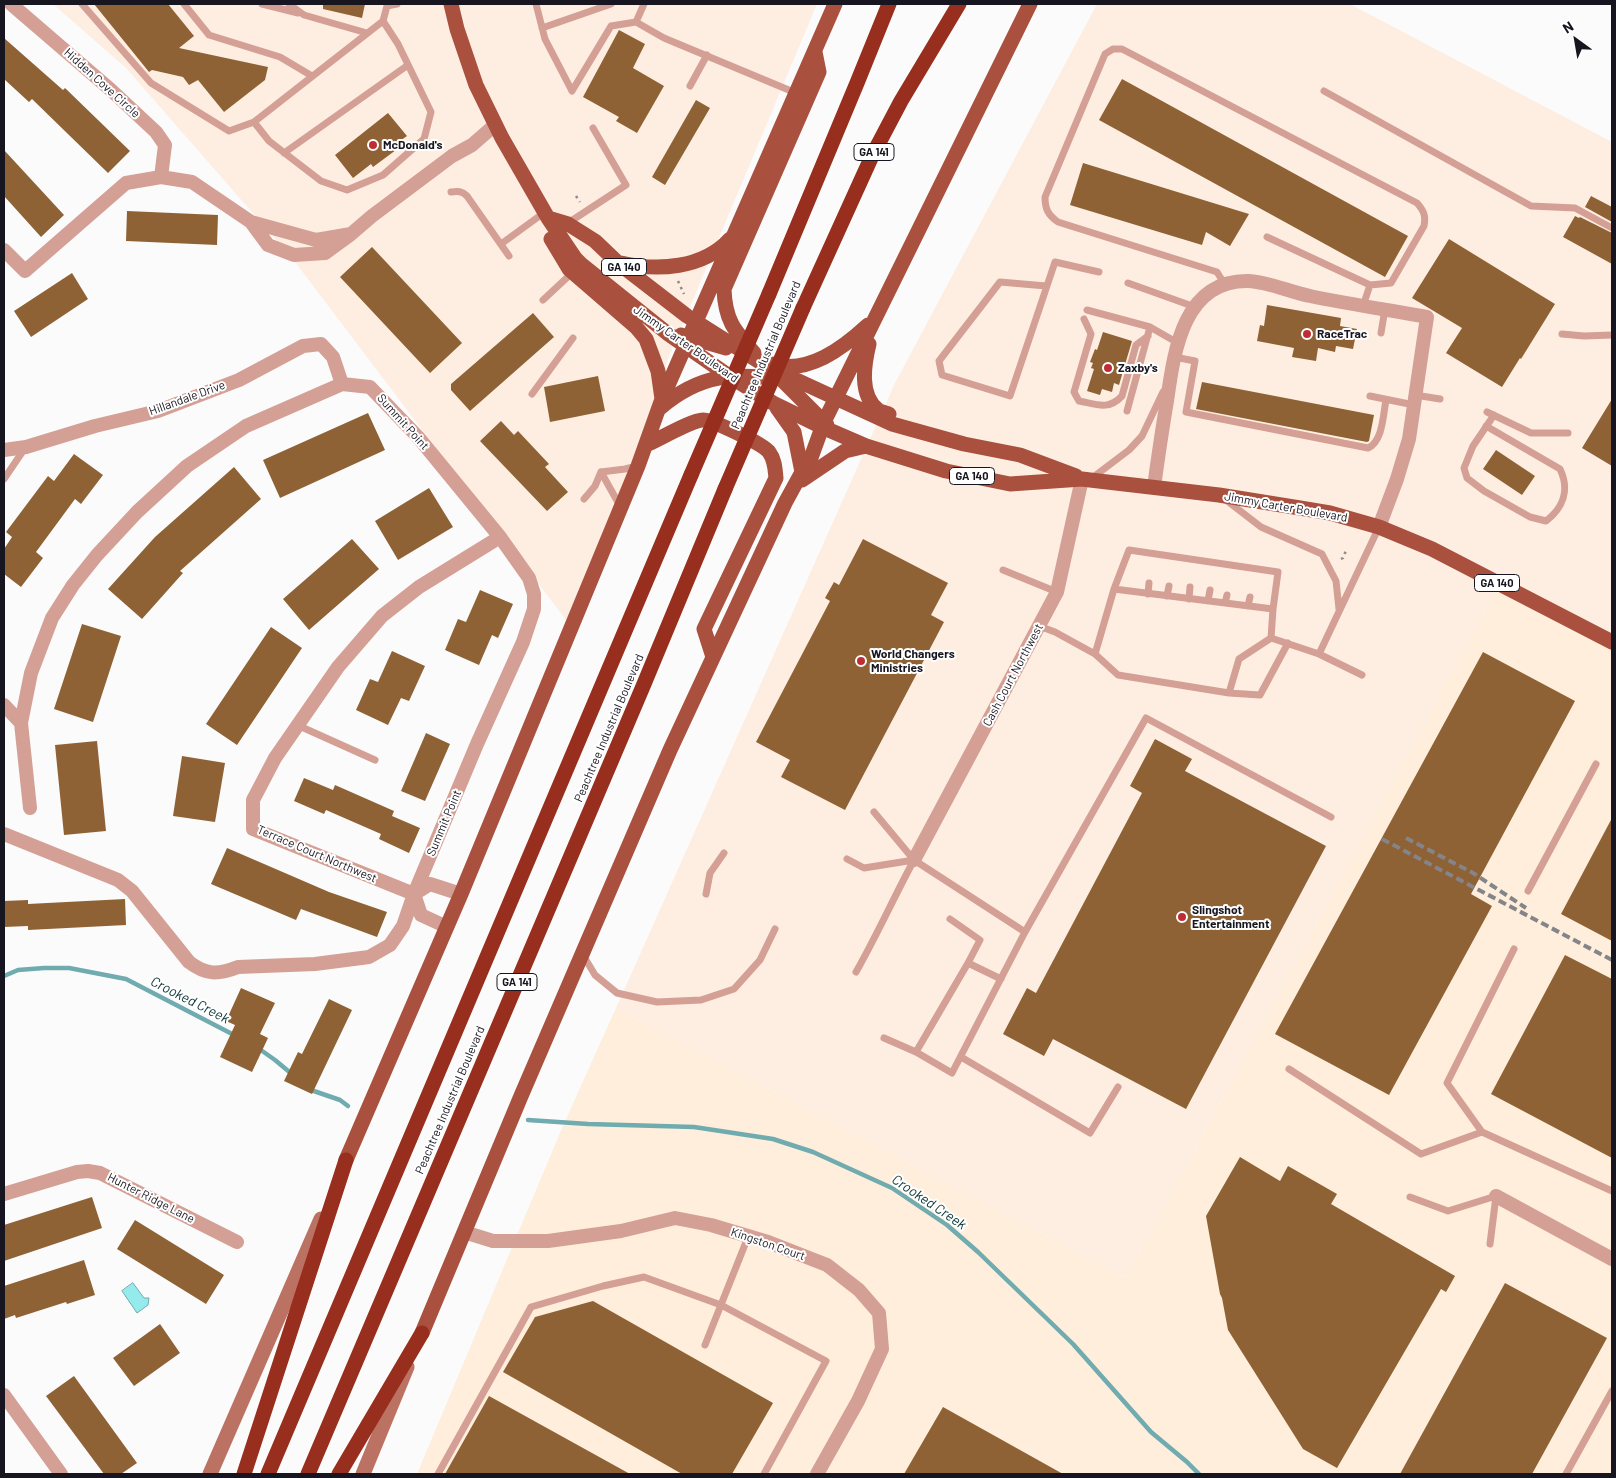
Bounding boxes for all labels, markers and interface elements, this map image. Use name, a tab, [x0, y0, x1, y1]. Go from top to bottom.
north arrow	[1551, 15, 1601, 65]
text: N	[1559, 17, 1576, 37]
street label: Hidden Cove Circle	[61, 45, 143, 121]
place label: McDonald's	[383, 138, 443, 152]
marker: McDonald's	[367, 139, 379, 151]
road number: GA 141	[854, 144, 894, 160]
road number: GA 140	[602, 258, 646, 276]
street label: Peachtree Industrial Boulevard	[728, 279, 804, 431]
street label: Jimmy Carter Boulevard	[631, 302, 741, 386]
place label: RaceTrac	[1317, 327, 1367, 341]
marker: RaceTrac	[1301, 328, 1313, 340]
place label: Zaxby's	[1118, 361, 1158, 375]
marker: Zaxby's	[1102, 362, 1114, 374]
street label: Hillandale Drive	[147, 378, 227, 418]
street label: Summit Point	[374, 391, 432, 453]
road number: GA 140	[950, 468, 994, 484]
street label: Jimmy Carter Boulevard	[1223, 489, 1349, 525]
road number: GA 140	[1474, 574, 1520, 592]
street label: Cash Court Northwest	[980, 621, 1046, 729]
place label: World Changers Ministries	[871, 647, 955, 675]
street label: Peachtree Industrial Boulevard	[571, 652, 647, 804]
marker: World Changers Ministries	[855, 655, 867, 667]
street label: Summit Point	[424, 788, 464, 858]
street label: Terrace Court Northwest	[255, 822, 379, 886]
place label: Slingshot Entertainment	[1192, 903, 1269, 931]
marker: Slingshot Entertainment	[1176, 911, 1188, 923]
water label: Crooked Creek	[148, 973, 232, 1027]
road number: GA 141	[497, 974, 537, 990]
street label: Peachtree Industrial Boulevard	[412, 1024, 488, 1176]
street label: Hunter Ridge Lane	[105, 1170, 197, 1226]
water label: Crooked Creek	[889, 1171, 969, 1233]
street label: Kingston Court	[729, 1225, 807, 1263]

